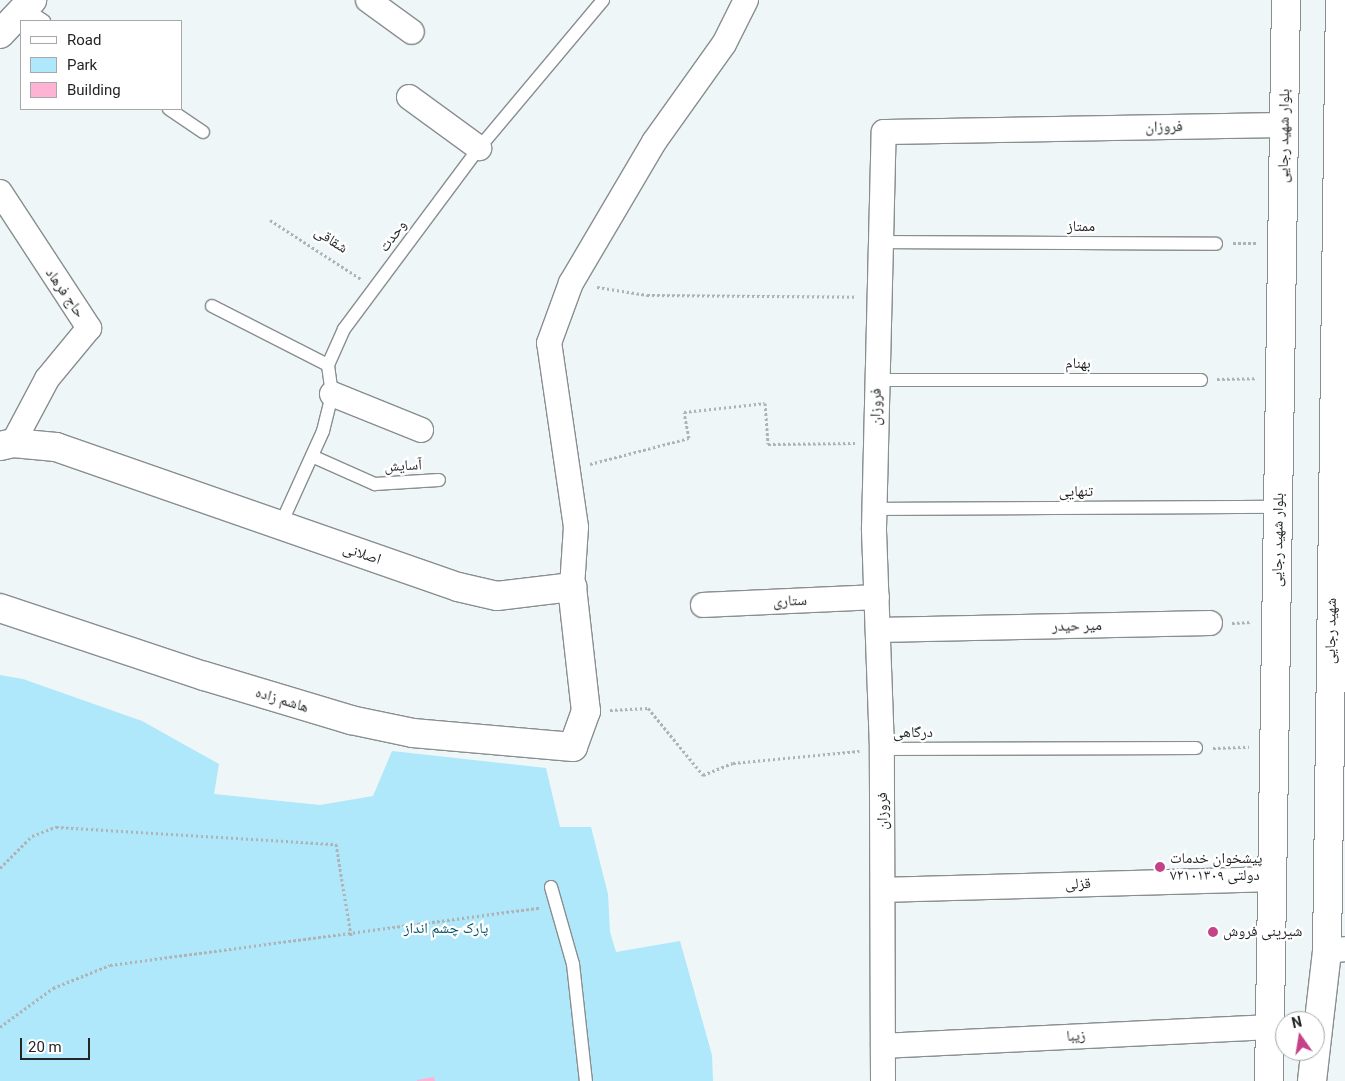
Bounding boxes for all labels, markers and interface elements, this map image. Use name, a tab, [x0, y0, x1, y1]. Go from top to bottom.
legend	[20, 20, 182, 110]
text: Road	[67, 31, 101, 49]
text: Park	[67, 56, 97, 74]
text: Building	[67, 81, 121, 99]
street label: بلوار شهید رجایی	[1274, 89, 1294, 183]
street label: فروزان	[1145, 118, 1183, 136]
street label: وحدت	[375, 217, 411, 255]
street label: ممتاز	[1067, 218, 1095, 236]
street label: شقاقی	[311, 223, 351, 257]
street label: حاج فرهاد	[41, 265, 89, 321]
street label: بهنام	[1065, 355, 1091, 373]
street label: فروزان	[867, 388, 885, 426]
street label: آسایش	[384, 456, 422, 476]
street label: تنهایی	[1059, 483, 1093, 501]
street label: بلوار شهید رجایی	[1268, 493, 1288, 587]
street label: اصلانی	[341, 539, 383, 569]
street label: ستاری	[773, 591, 807, 611]
street label: شهید رجایی	[1321, 598, 1341, 664]
street label: میر حیدر	[1052, 617, 1102, 635]
street label: هاشم زاده	[253, 683, 311, 717]
street label: درگاهی	[893, 724, 933, 742]
street label: فروزان	[874, 792, 892, 830]
place label: پیشخوان خدمات دولتی ۷۲۱۰۱۳۰۹	[1170, 849, 1262, 884]
marker: پیشخوان خدمات دولتی ۷۲۱۰۱۳۰۹	[1154, 861, 1166, 873]
street label: قزلی	[1065, 875, 1091, 893]
park label: پارک چشم انداز	[404, 920, 488, 938]
place label: شیرینی فروش	[1223, 923, 1302, 941]
marker: شیرینی فروش	[1207, 926, 1219, 938]
north arrow	[1275, 1011, 1325, 1061]
text: N	[1290, 1013, 1303, 1031]
street label: زیبا	[1066, 1027, 1086, 1045]
scale bar	[22, 1028, 92, 1060]
text: 20 m	[28, 1038, 62, 1056]

